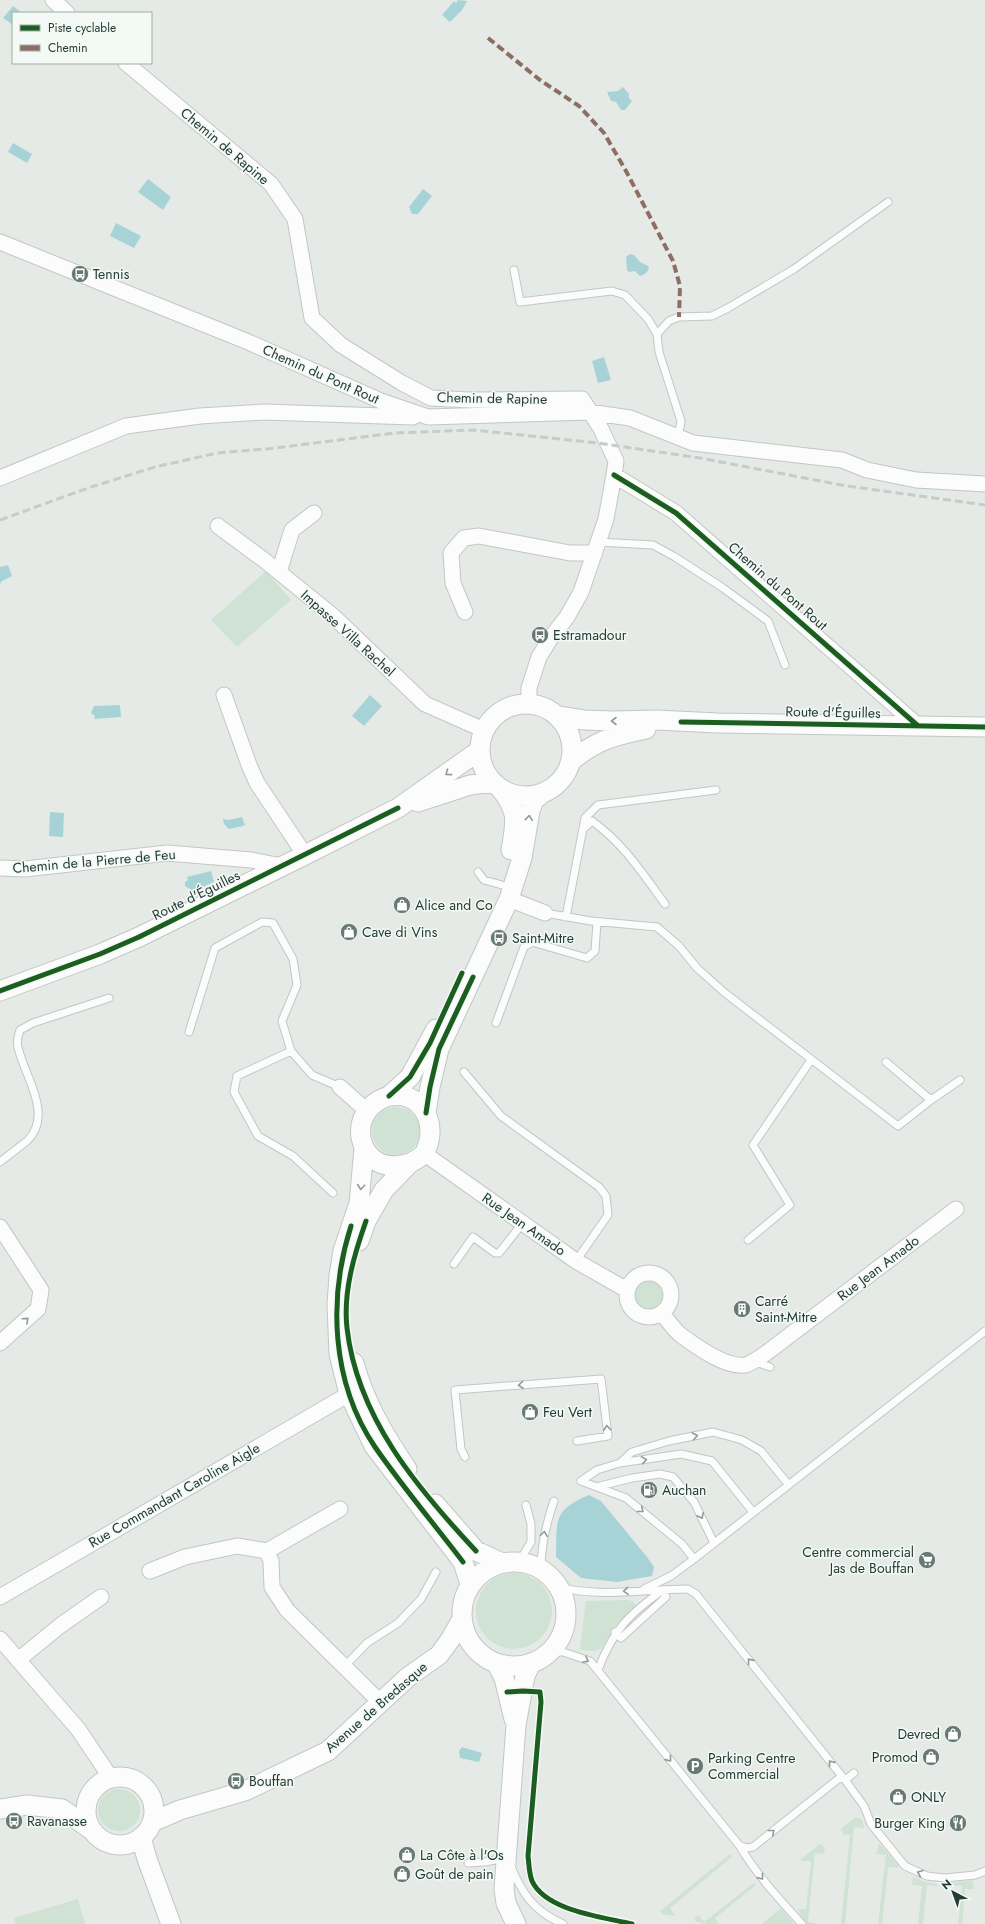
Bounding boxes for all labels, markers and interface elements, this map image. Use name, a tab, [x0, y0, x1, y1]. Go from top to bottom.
legend	[12, 12, 152, 64]
text: Piste cyclable	[48, 19, 116, 37]
text: Chemin	[48, 39, 87, 57]
street label: Chemin de Rapine	[176, 103, 274, 189]
bus stop icon: Tennis	[70, 264, 90, 284]
place label: Tennis	[93, 264, 130, 284]
street label: Chemin du Pont Rout	[259, 339, 383, 409]
street label: Chemin de Rapine	[437, 387, 547, 409]
street label: Chemin du Pont Rout	[724, 537, 833, 635]
street label: Impasse Villa Rachel	[296, 585, 400, 681]
bus stop icon: Estramadour	[530, 625, 550, 645]
place label: Estramadour	[553, 625, 627, 645]
street label: Route d'Éguilles	[785, 701, 881, 723]
one-way arrow	[611, 717, 617, 725]
one-way arrow	[446, 768, 453, 775]
one-way arrow	[524, 815, 533, 821]
street label: Chemin de la Pierre de Feu	[12, 844, 176, 878]
street label: Route d'Éguilles	[149, 865, 244, 925]
shop icon: Alice and Co	[392, 895, 412, 915]
place label: Alice and Co	[415, 895, 493, 915]
shop icon: Cave di Vins	[339, 922, 359, 942]
place label: Cave di Vins	[362, 922, 438, 942]
bus stop icon: Saint-Mitre	[489, 928, 509, 948]
place label: Saint-Mitre	[512, 928, 574, 948]
one-way arrow	[357, 1184, 366, 1190]
street label: Rue Jean Amado	[478, 1188, 570, 1260]
street label: Rue Jean Amado	[833, 1230, 923, 1305]
place label: Carré Saint-Mitre	[755, 1291, 817, 1327]
building icon: Carré Saint-Mitre	[732, 1299, 752, 1319]
one-way arrow	[21, 1317, 29, 1324]
one-way arrow	[518, 1380, 524, 1389]
shop icon: Feu Vert	[520, 1402, 540, 1422]
place label: Feu Vert	[543, 1402, 592, 1422]
one-way arrow	[603, 1425, 612, 1431]
one-way arrow	[692, 1432, 698, 1441]
street label: Rue Commandant Caroline Aigle	[85, 1438, 263, 1552]
one-way arrow	[641, 1456, 647, 1465]
fuel station icon: Auchan	[639, 1480, 659, 1500]
place label: Auchan	[662, 1480, 706, 1500]
one-way arrow	[636, 1505, 643, 1512]
one-way arrow	[696, 1512, 704, 1520]
one-way arrow	[539, 1531, 548, 1537]
place label: Centre commercial Jas de Bouffan	[802, 1542, 914, 1578]
supermarket icon: Centre commercial Jas de Bouffan	[917, 1550, 937, 1570]
one-way arrow	[623, 1586, 629, 1595]
one-way arrow	[582, 1655, 589, 1663]
street label: Avenue de Bredasque	[320, 1657, 432, 1757]
one-way arrow	[748, 1659, 755, 1666]
place label: Devred	[898, 1724, 940, 1744]
shop icon: Devred	[943, 1724, 963, 1744]
place label: Promod	[872, 1747, 918, 1767]
shop icon: Promod	[921, 1747, 941, 1767]
place label: Parking Centre Commercial	[708, 1748, 795, 1784]
one-way arrow	[665, 1755, 672, 1762]
parking icon: Parking Centre Commercial	[685, 1756, 705, 1776]
one-way arrow	[829, 1760, 836, 1767]
bus stop icon: Bouffan	[226, 1771, 246, 1791]
place label: Bouffan	[249, 1771, 294, 1791]
shop icon: ONLY	[888, 1787, 908, 1807]
place label: ONLY	[911, 1787, 946, 1807]
bus stop icon: Ravanasse	[4, 1811, 24, 1831]
place label: Ravanasse	[27, 1811, 87, 1831]
place label: Burger King	[874, 1813, 945, 1833]
restaurant icon: Burger King	[948, 1813, 968, 1833]
one-way arrow	[768, 1829, 775, 1836]
shop icon: La Côte à l'Os	[397, 1845, 417, 1865]
place label: La Côte à l'Os	[420, 1845, 504, 1865]
shop icon: Goût de pain	[392, 1864, 412, 1884]
place label: Goût de pain	[415, 1864, 494, 1884]
one-way arrow	[916, 1870, 924, 1878]
north arrow	[933, 1872, 973, 1912]
one-way arrow	[756, 1873, 763, 1880]
text: N	[938, 1876, 955, 1893]

